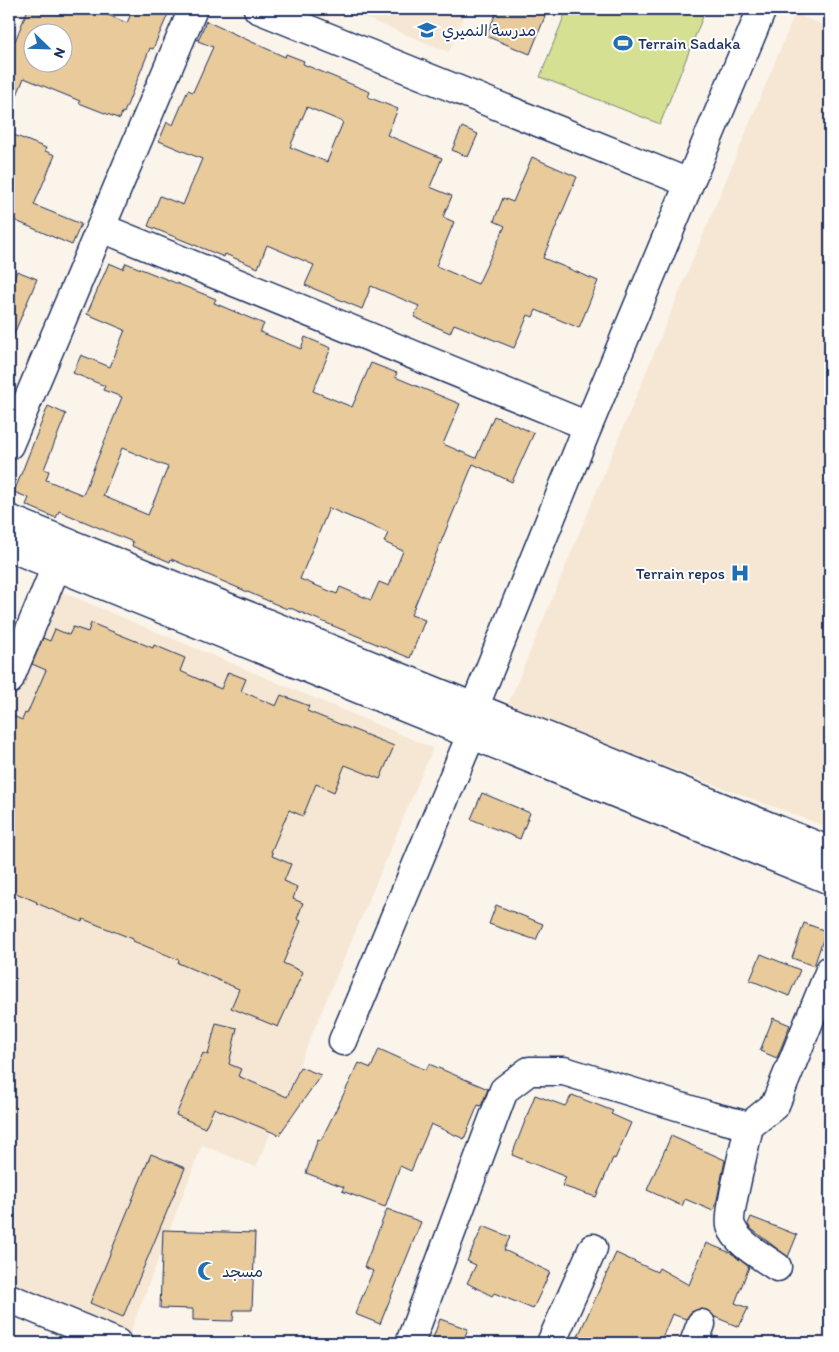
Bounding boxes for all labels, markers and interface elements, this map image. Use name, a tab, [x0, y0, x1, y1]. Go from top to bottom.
school or university icon: مدرسة النميري	[416, 19, 438, 41]
place label: مدرسة النميري	[442, 21, 536, 42]
north arrow	[22, 22, 72, 72]
sports icon: Terrain Sadaka	[612, 32, 634, 54]
place label: Terrain Sadaka	[638, 34, 741, 53]
text: N	[50, 45, 69, 61]
hospital icon: Terrain repos	[729, 562, 751, 584]
place label: Terrain repos	[636, 564, 725, 583]
mosque icon: مسجد	[196, 1260, 218, 1282]
place label: مسجد	[222, 1262, 263, 1281]

